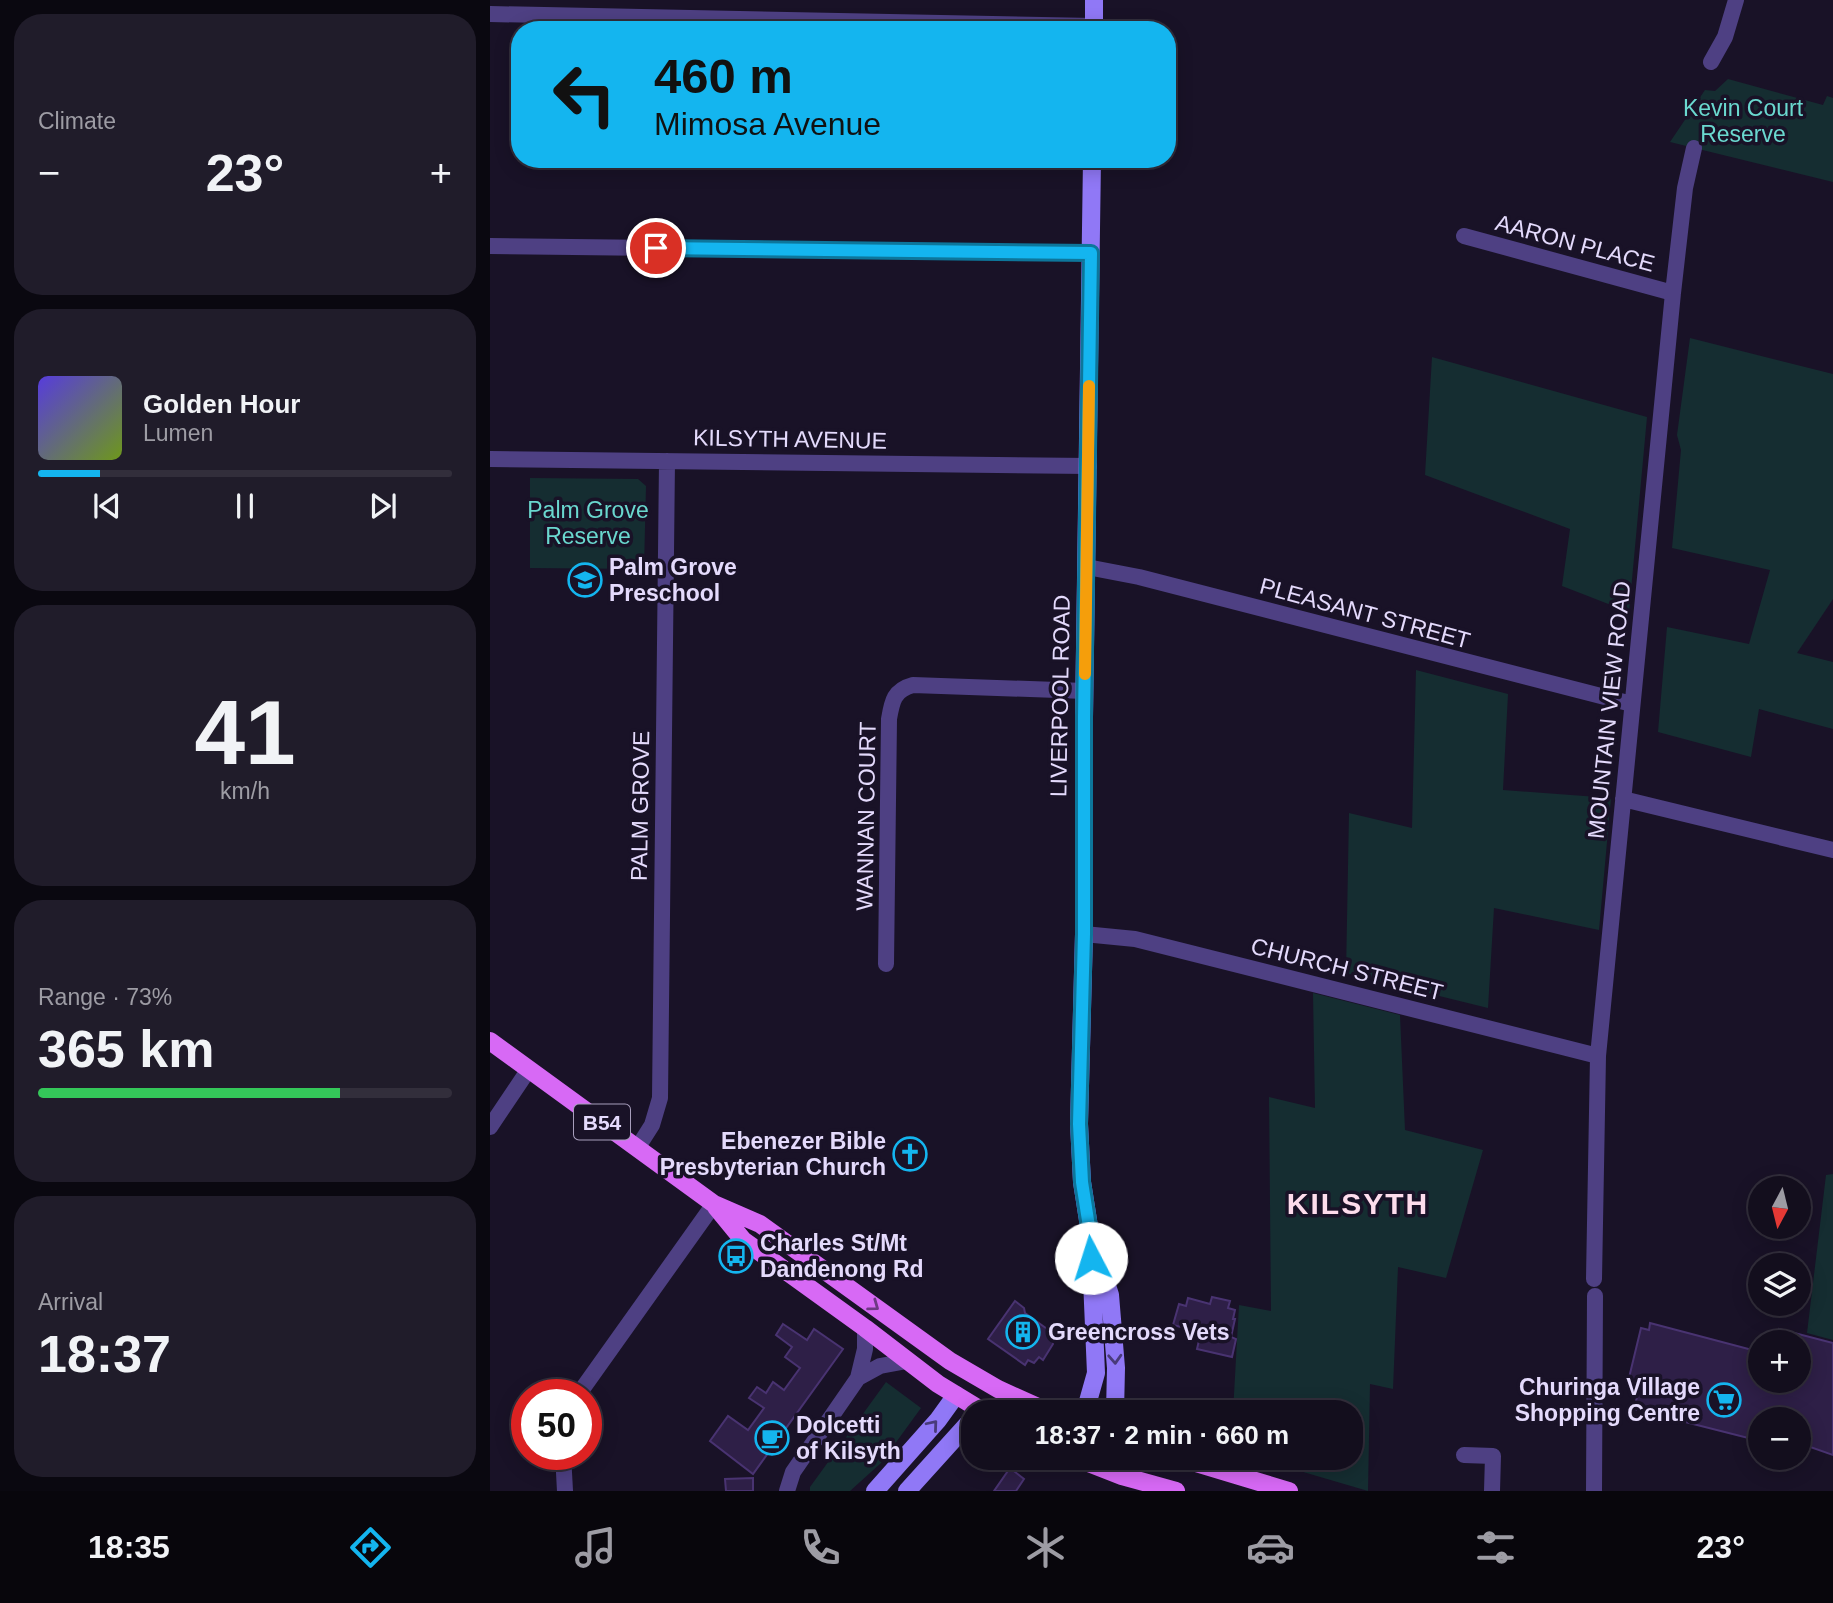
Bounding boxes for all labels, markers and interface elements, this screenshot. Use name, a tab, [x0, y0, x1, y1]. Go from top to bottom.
icon: left	[539, 49, 630, 140]
text: 460 m	[654, 49, 793, 103]
park label: Kevin Court Reserve	[1683, 95, 1804, 147]
text: Mimosa Avenue	[654, 106, 881, 142]
text: Climate	[38, 108, 116, 134]
text: 23°	[206, 144, 284, 202]
text: −	[38, 152, 60, 194]
text: +	[430, 152, 452, 194]
street label: AARON PLACE	[1493, 209, 1657, 277]
pin	[626, 218, 686, 278]
icon: arrive	[637, 229, 675, 267]
text: Golden Hour	[143, 389, 300, 419]
text: Lumen	[143, 420, 213, 446]
street label: KILSYTH AVENUE	[693, 424, 887, 454]
icon: previous	[88, 487, 126, 525]
icon: pause	[226, 487, 264, 525]
icon: next	[364, 487, 402, 525]
park label: Palm Grove Reserve	[527, 497, 649, 549]
place label: Palm Grove Preschool	[609, 554, 737, 606]
school or university icon: Palm Grove Preschool	[566, 561, 604, 599]
street label: PLEASANT STREET	[1257, 572, 1473, 654]
street label: MOUNTAIN VIEW ROAD	[1583, 580, 1635, 840]
street label: LIVERPOOL ROAD	[1045, 595, 1075, 797]
text: 41	[194, 682, 296, 783]
street label: WANNAN COURT	[851, 721, 881, 911]
street label: PALM GROVE	[626, 731, 654, 881]
text: km/h	[220, 778, 270, 804]
street label: CHURCH STREET	[1248, 933, 1446, 1005]
text: Range · 73%	[38, 984, 172, 1010]
text: 365 km	[38, 1020, 214, 1078]
road number: B54	[574, 1104, 630, 1140]
place label: Ebenezer Bible Presbyterian Church	[660, 1128, 886, 1180]
church icon: Ebenezer Bible Presbyterian Church	[891, 1135, 929, 1173]
north arrow	[1748, 1176, 1811, 1239]
map controls	[1748, 1176, 1811, 1470]
district label: KILSYTH	[1287, 1187, 1429, 1220]
position arrow	[1054, 1221, 1128, 1295]
place label: Charles St/Mt Dandenong Rd	[760, 1230, 924, 1282]
bus stop icon: Charles St/Mt Dandenong Rd	[717, 1237, 755, 1275]
button: layers	[1748, 1253, 1811, 1316]
text: Arrival	[38, 1289, 103, 1315]
one-way arrow	[866, 1298, 879, 1310]
building icon: Greencross Vets	[1004, 1313, 1042, 1351]
place label: Greencross Vets	[1048, 1319, 1230, 1345]
text: 18:37	[38, 1325, 171, 1383]
button: +	[1748, 1330, 1811, 1393]
one-way arrow	[1107, 1354, 1122, 1365]
place label: Churinga Village Shopping Centre	[1515, 1374, 1700, 1426]
speed limit sign: 50	[511, 1379, 602, 1470]
supermarket icon: Churinga Village Shopping Centre	[1705, 1381, 1743, 1419]
button: −	[1748, 1407, 1811, 1470]
place label: Dolcetti of Kilsyth	[796, 1412, 901, 1464]
cafe icon: Dolcetti of Kilsyth	[753, 1419, 791, 1457]
text: 18:37 · 2 min · 660 m	[1035, 1420, 1289, 1450]
one-way arrow	[924, 1421, 937, 1433]
icon: directions	[346, 1523, 395, 1572]
icon: music	[571, 1523, 620, 1572]
icon: phone	[796, 1523, 845, 1572]
icon: climate	[1021, 1523, 1070, 1572]
icon: car	[1246, 1523, 1295, 1572]
icon: filters	[1471, 1523, 1520, 1572]
text: 18:35	[88, 1529, 170, 1565]
text: 23°	[1697, 1529, 1745, 1565]

